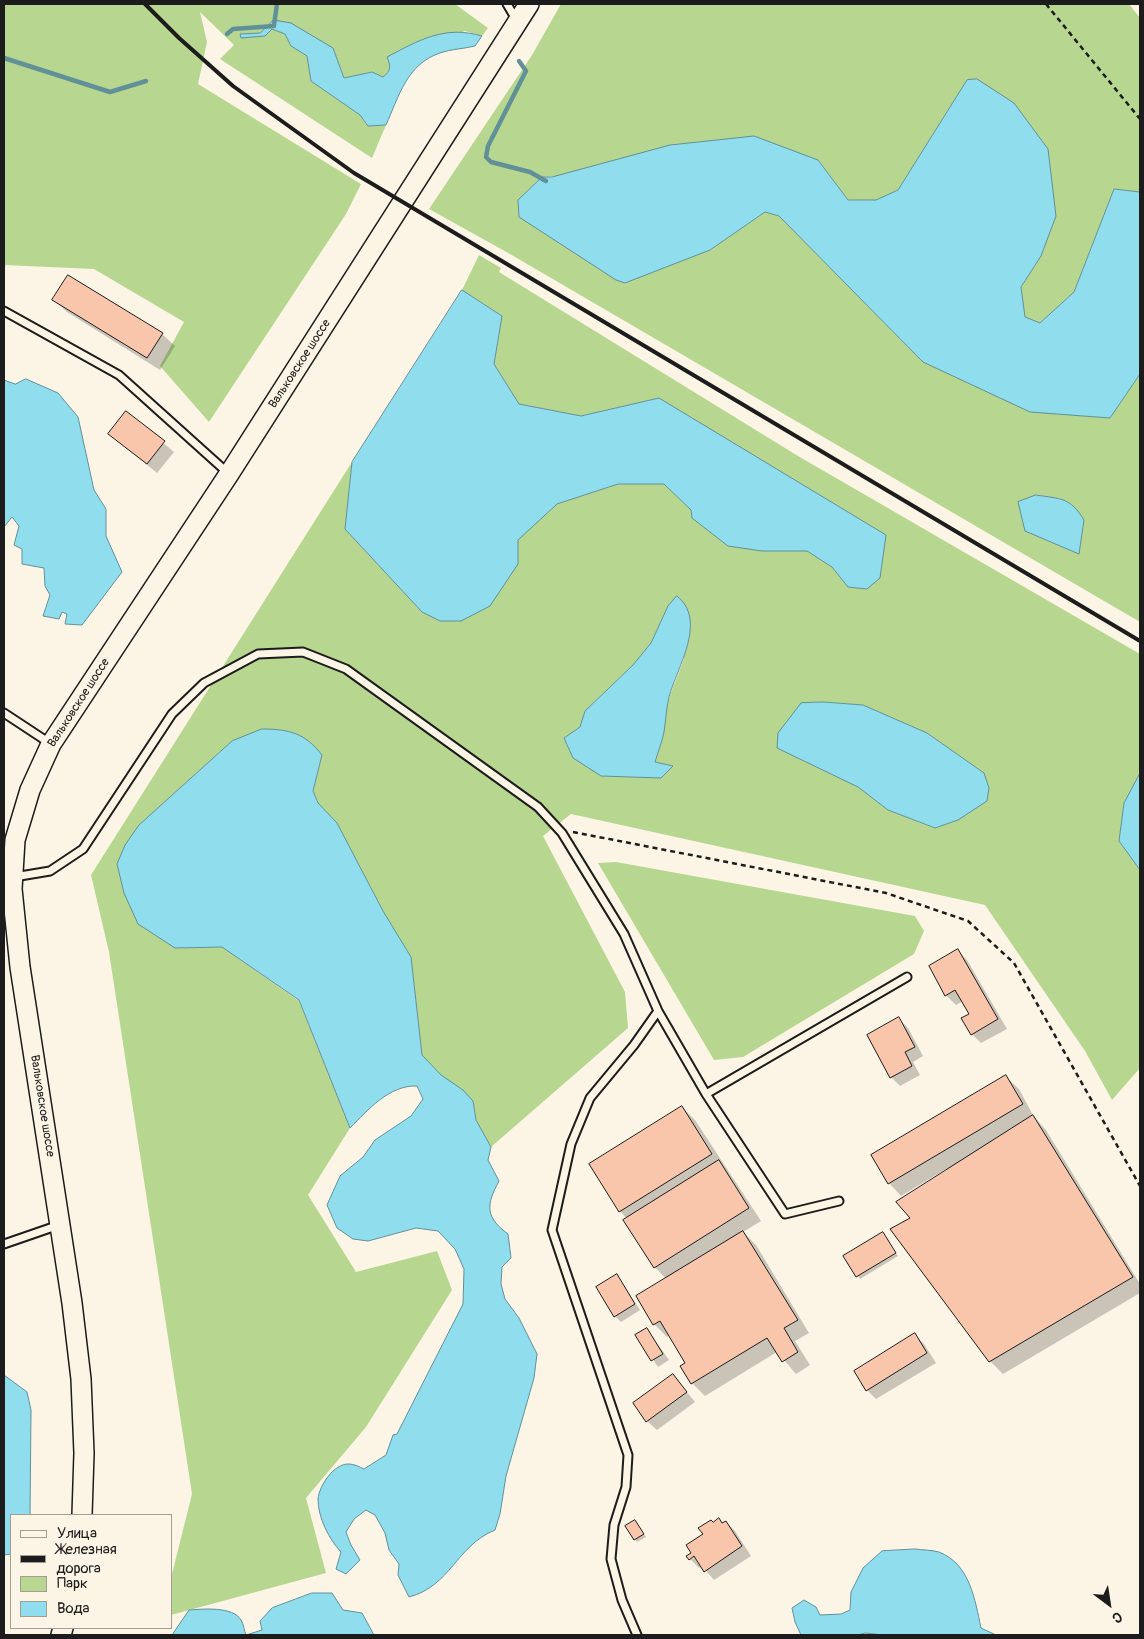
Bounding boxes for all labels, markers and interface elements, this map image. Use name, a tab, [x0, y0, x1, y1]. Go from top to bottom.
street label: Вальковское шоссе	[266, 317, 334, 411]
street label: Вальковское шоссе	[45, 656, 113, 750]
street label: Вальковское шоссе	[27, 1054, 57, 1158]
legend	[10, 1514, 172, 1629]
text: Улица	[57, 1524, 97, 1543]
text: Железная дорога	[56, 1540, 117, 1578]
text: Парк	[57, 1574, 88, 1593]
north arrow	[1084, 1579, 1134, 1629]
text: Вода	[57, 1599, 90, 1618]
text: С	[1109, 1608, 1125, 1627]

